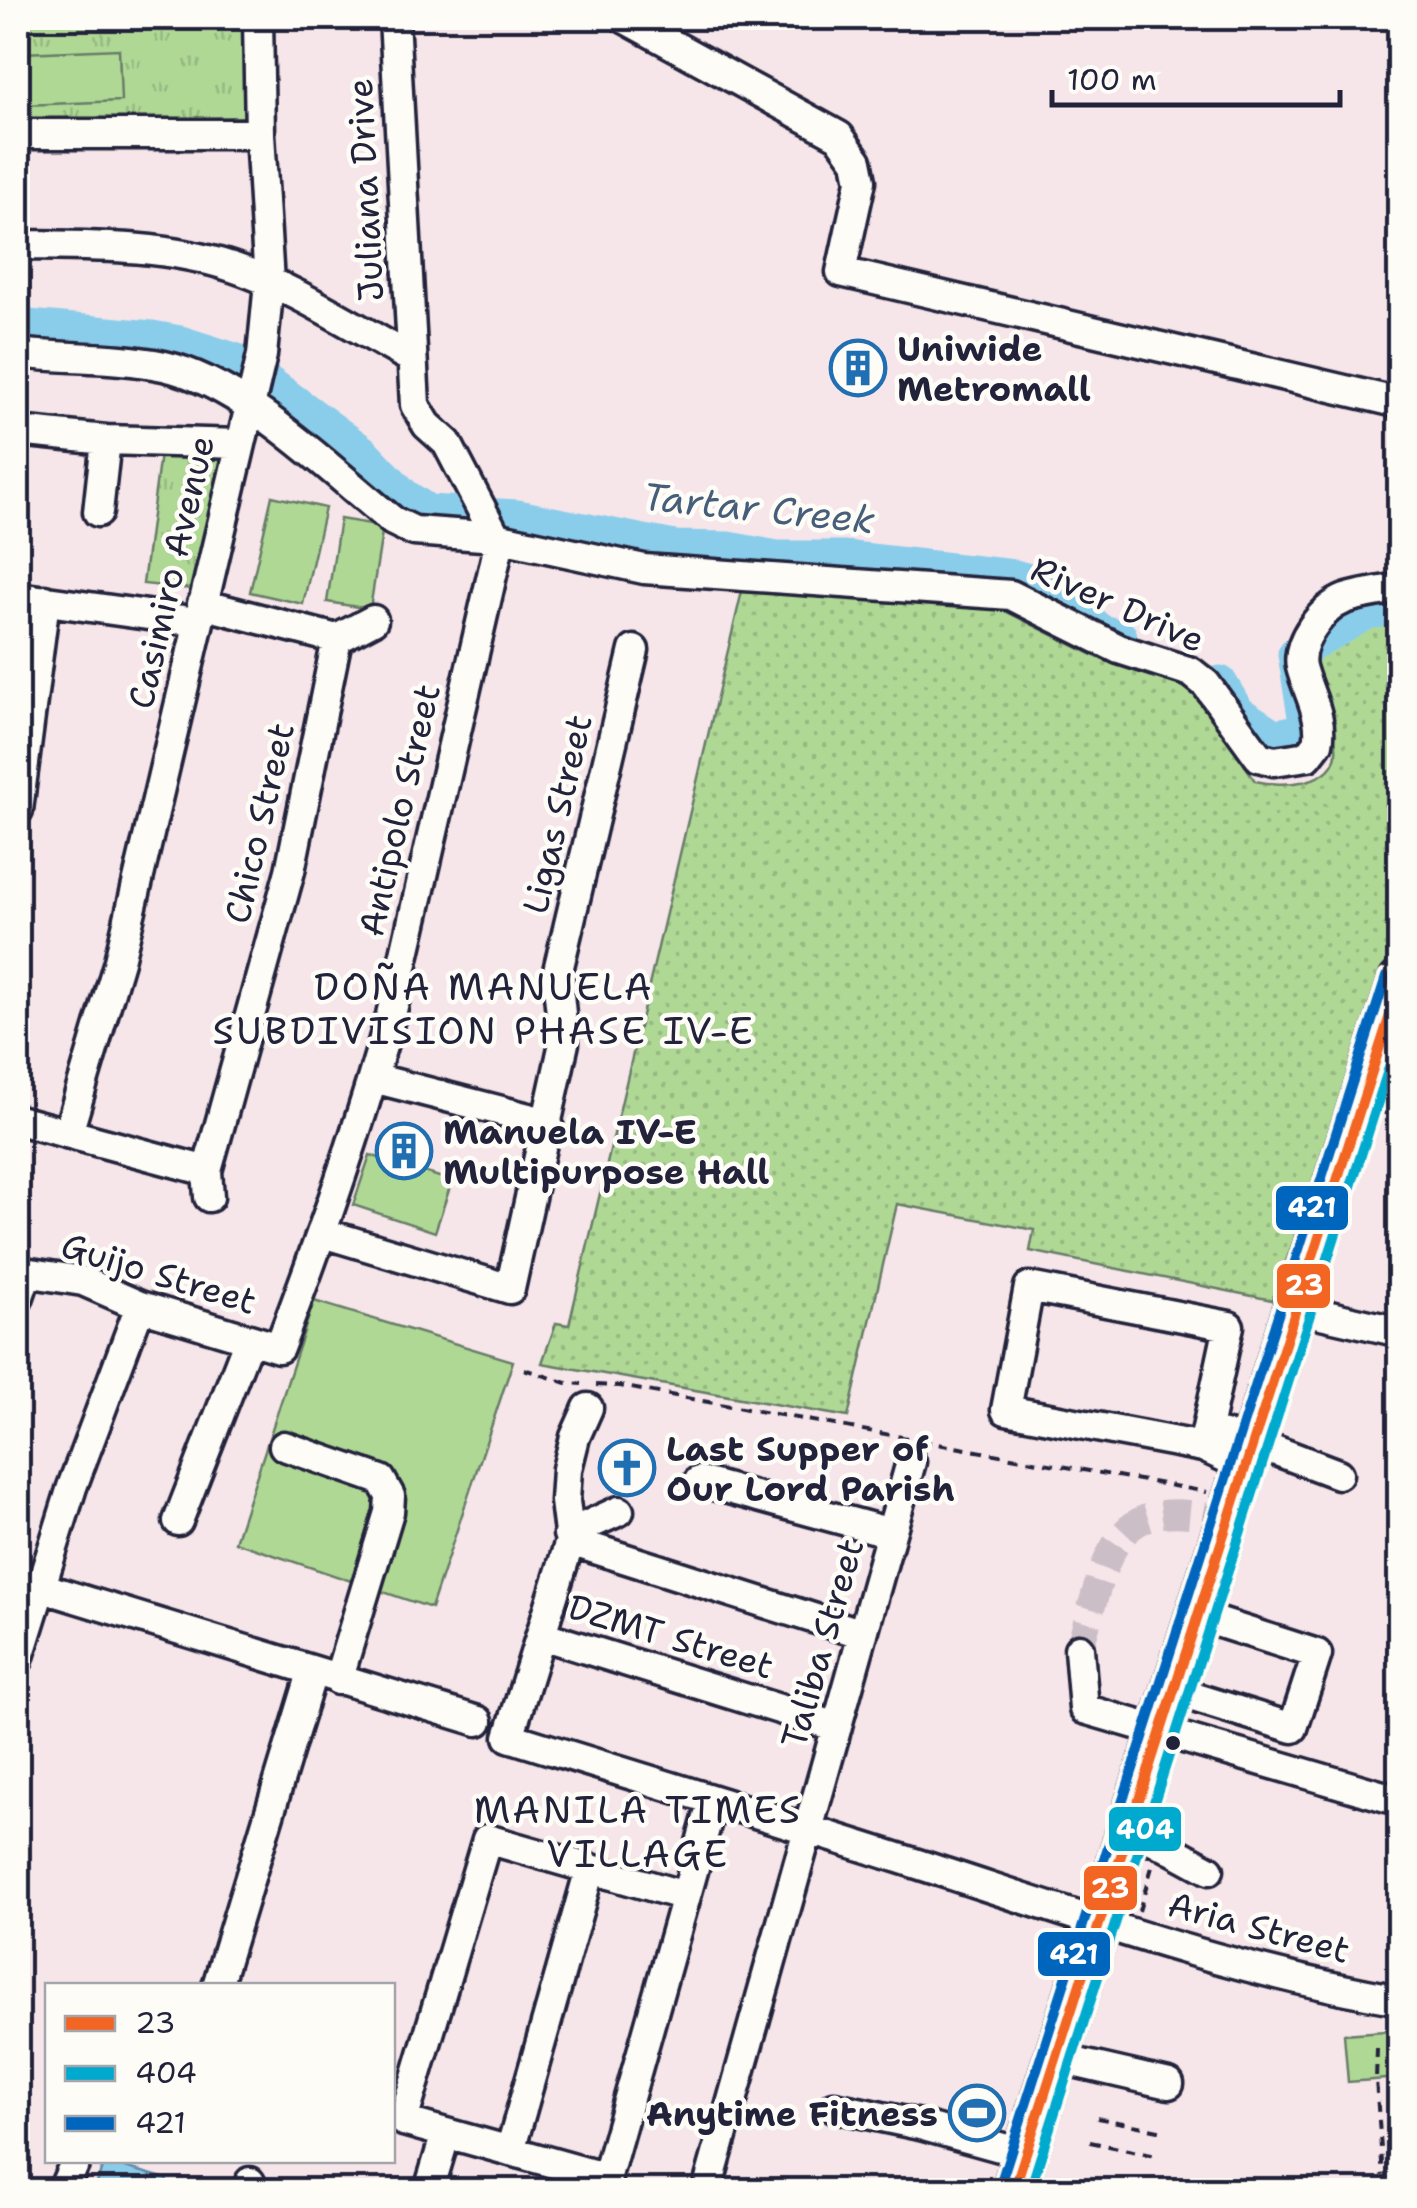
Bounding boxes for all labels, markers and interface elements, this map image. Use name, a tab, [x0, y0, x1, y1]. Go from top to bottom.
scale bar	[1052, 45, 1340, 107]
text: 100 m	[1067, 59, 1157, 100]
street label: Juliana Drive	[336, 77, 394, 303]
place label: Uniwide Metromall	[897, 325, 1091, 412]
building icon: Uniwide Metromall	[828, 338, 888, 398]
street label: Casimiro Avenue	[117, 431, 225, 713]
water label: Tartar Creek	[641, 470, 878, 546]
street label: River Drive	[1024, 545, 1212, 663]
street label: Antipolo Street	[347, 679, 451, 941]
street label: Ligas Street	[511, 710, 603, 918]
street label: Chico Street	[213, 718, 305, 928]
district label: DOÑA MANUELA SUBDIVISION PHASE IV-E	[213, 961, 755, 1056]
place label: Manuela IV-E Multipurpose Hall	[443, 1108, 769, 1195]
building icon: Manuela IV-E Multipurpose Hall	[374, 1121, 434, 1181]
line badge: 421	[1274, 1184, 1350, 1232]
text: 421	[1287, 1188, 1337, 1226]
street label: Guijo Street	[56, 1221, 262, 1325]
line badge: 23	[1275, 1262, 1332, 1310]
text: 23	[1285, 1266, 1323, 1304]
place label: Last Supper of Our Lord Parish	[666, 1425, 955, 1512]
church icon: Last Supper of Our Lord Parish	[597, 1438, 657, 1498]
street label: Taliba Street	[770, 1533, 874, 1753]
street label: DZMT Street	[563, 1583, 779, 1689]
unlabelled marker	[1163, 1733, 1183, 1753]
district label: MANILA TIMES VILLAGE	[474, 1784, 802, 1879]
line badge: 404	[1107, 1805, 1183, 1853]
text: 404	[1116, 1810, 1175, 1848]
line badge: 23	[1082, 1864, 1139, 1912]
text: 23	[1091, 1869, 1129, 1907]
street label: Aria Street	[1163, 1880, 1355, 1974]
line badge: 421	[1036, 1930, 1112, 1978]
text: 421	[1049, 1935, 1099, 1973]
legend	[45, 1983, 395, 2163]
text: 23	[135, 2002, 175, 2043]
text: 404	[135, 2052, 197, 2093]
sports icon: Anytime Fitness	[947, 2083, 1007, 2143]
place label: Anytime Fitness	[646, 2090, 938, 2137]
text: 421	[135, 2102, 186, 2143]

